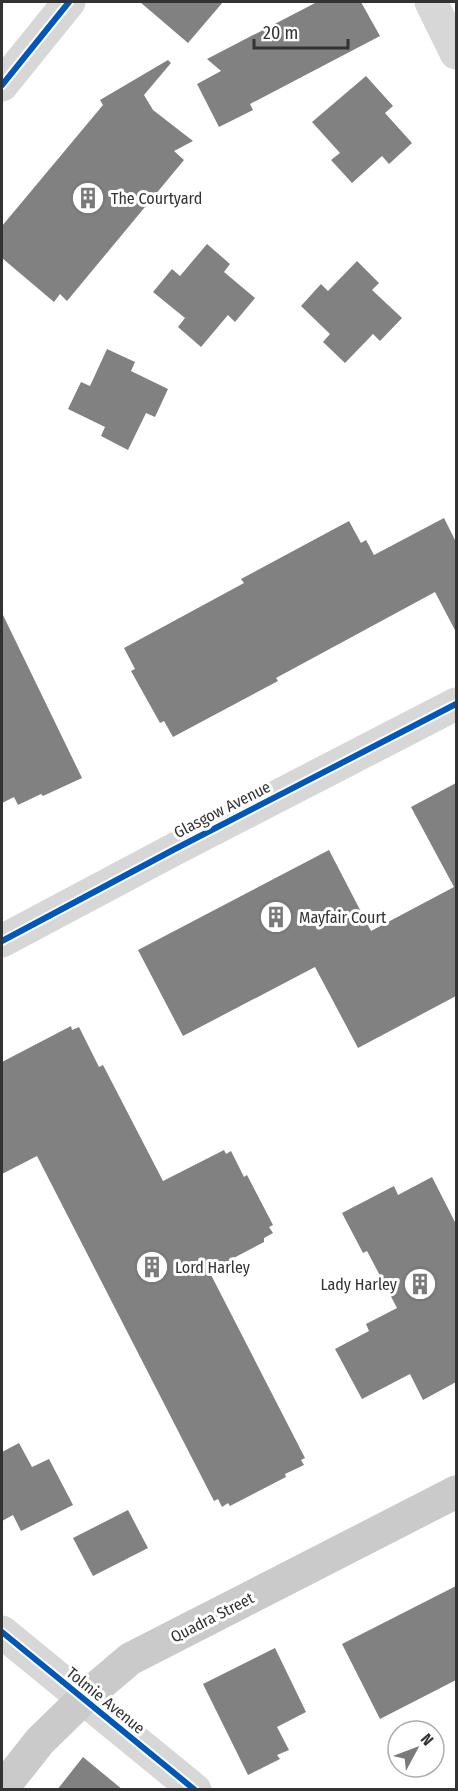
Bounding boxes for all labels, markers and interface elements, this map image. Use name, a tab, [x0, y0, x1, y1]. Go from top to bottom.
scale bar	[254, 12, 348, 50]
text: 20 m	[263, 22, 298, 44]
building icon: The Courtyard	[70, 180, 106, 216]
place label: The Courtyard	[111, 189, 202, 208]
street label: Glasgow Avenue	[171, 777, 274, 842]
building icon: Mayfair Court	[258, 899, 294, 935]
place label: Mayfair Court	[299, 908, 387, 927]
building icon: Lord Harley	[134, 1249, 170, 1285]
place label: Lord Harley	[175, 1258, 251, 1277]
building icon: Lady Harley	[402, 1266, 438, 1302]
place label: Lady Harley	[320, 1275, 398, 1294]
street label: Quadra Street	[167, 1588, 258, 1647]
street label: Tolmie Avenue	[63, 1663, 149, 1738]
north arrow	[386, 1719, 446, 1779]
text: N	[417, 1730, 437, 1749]

